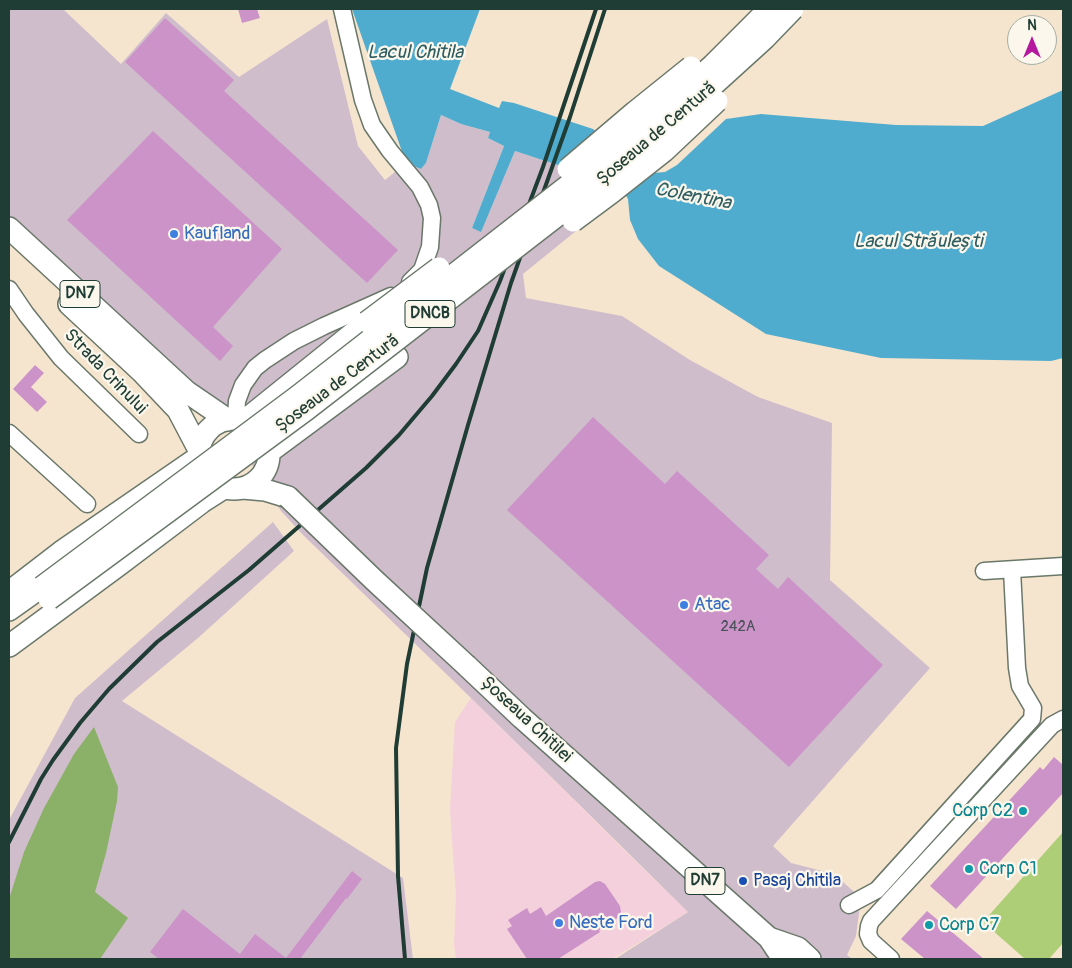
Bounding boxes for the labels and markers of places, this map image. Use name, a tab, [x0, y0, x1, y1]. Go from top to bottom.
place label: Kaufland	[184, 223, 250, 245]
marker: Kaufland	[168, 228, 180, 240]
place label: Atac	[694, 594, 730, 616]
marker: Atac	[678, 599, 690, 611]
place label: Corp C2	[952, 800, 1013, 822]
marker: Corp C2	[1017, 805, 1029, 817]
place label: Corp C1	[979, 858, 1037, 880]
marker: Corp C1	[963, 863, 975, 875]
place label: Pasaj Chitila	[753, 870, 841, 892]
marker: Pasaj Chitila	[737, 875, 749, 887]
place label: Neste Ford	[569, 912, 653, 934]
place label: Corp C7	[939, 914, 999, 936]
marker: Neste Ford	[553, 917, 565, 929]
marker: Corp C7	[923, 919, 935, 931]

